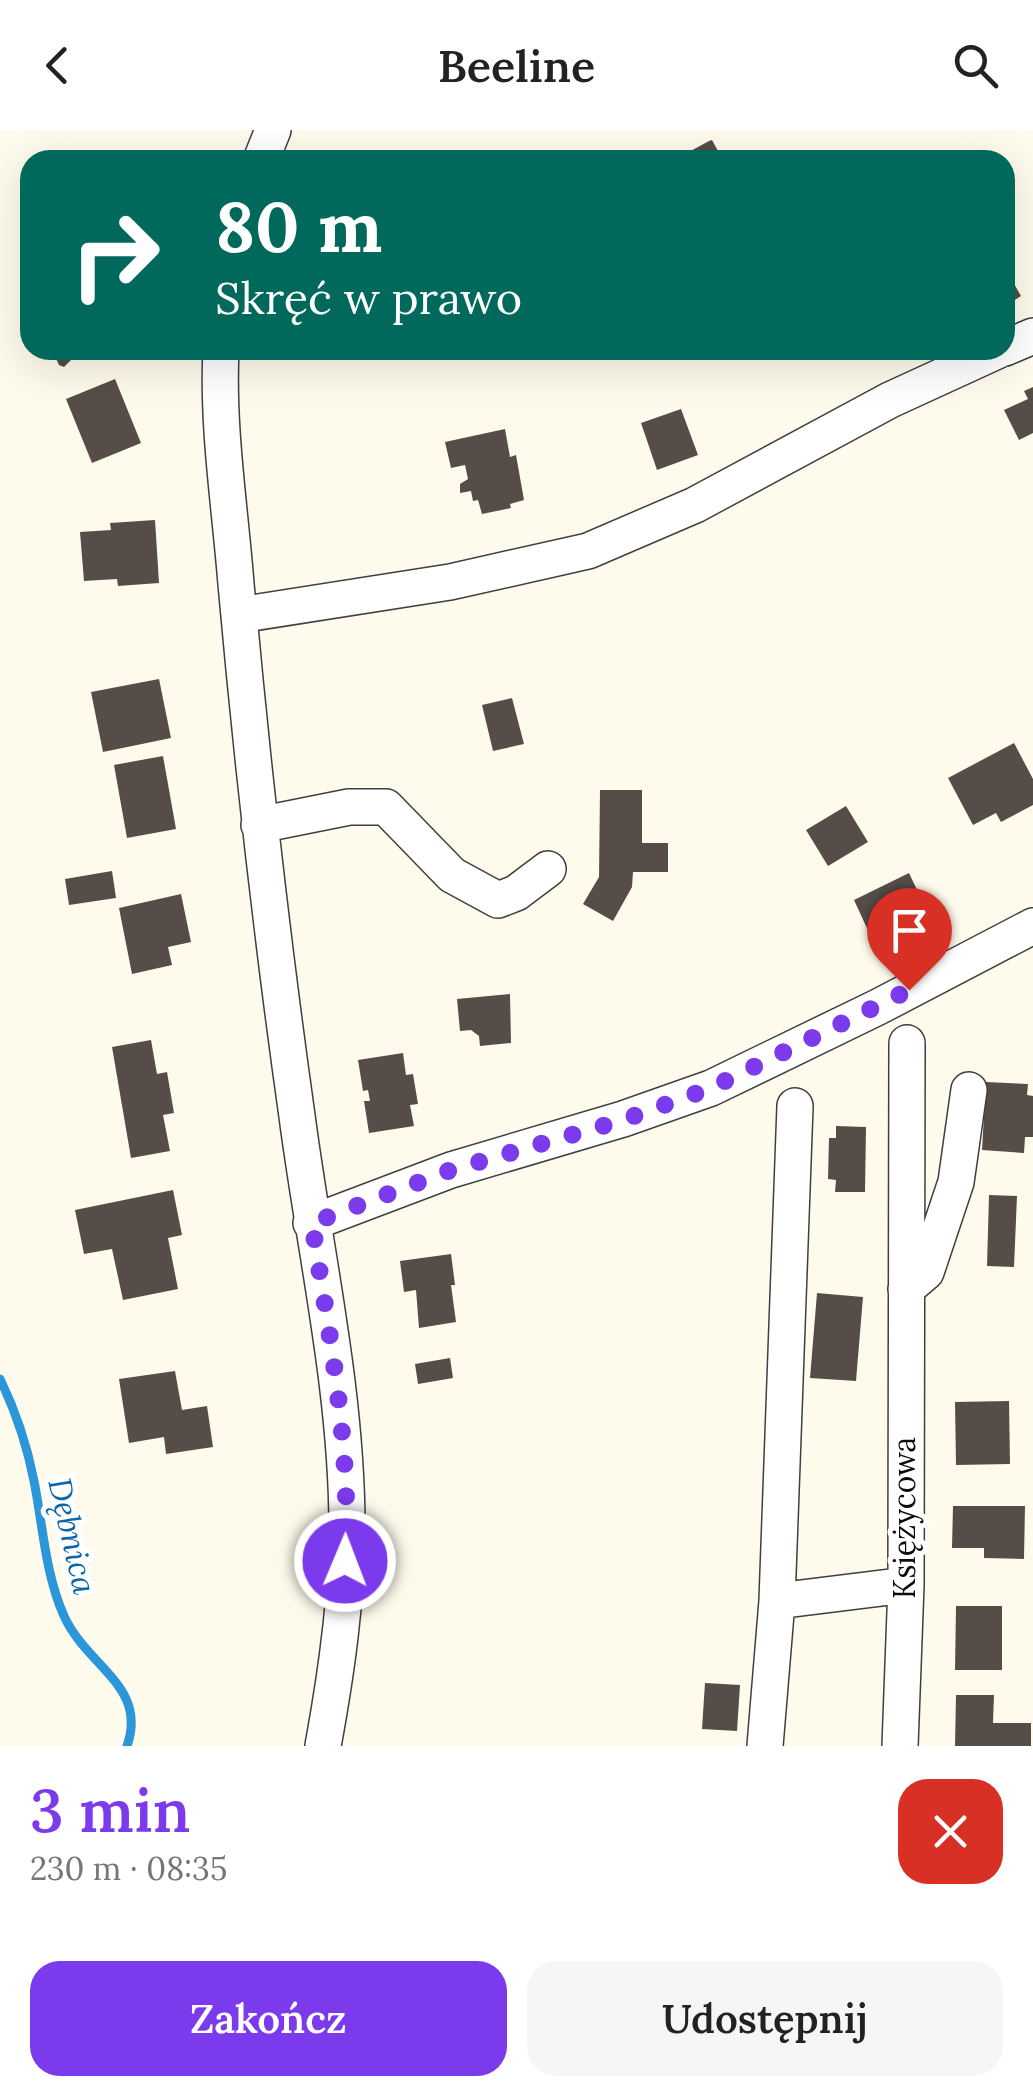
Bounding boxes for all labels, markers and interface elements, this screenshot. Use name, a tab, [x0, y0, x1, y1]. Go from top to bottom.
text: Beeline	[438, 37, 595, 94]
icon: back	[30, 38, 85, 93]
icon: search	[948, 38, 1003, 93]
text: 80 m	[215, 182, 382, 271]
icon: right	[50, 190, 180, 320]
text: Skręć w prawo	[215, 269, 522, 326]
pin	[867, 888, 952, 991]
icon: arrive	[882, 903, 937, 958]
street label: Księżycowa	[885, 1437, 924, 1599]
water label: Dębnica	[39, 1474, 106, 1598]
position arrow	[293, 1509, 397, 1613]
text: 3 min	[30, 1772, 190, 1848]
button: close	[898, 1779, 1003, 1884]
text: 230 m · 08:35	[30, 1848, 227, 1889]
button: Zakończ	[30, 1961, 507, 2076]
button: Udostępnij	[527, 1961, 1003, 2076]

